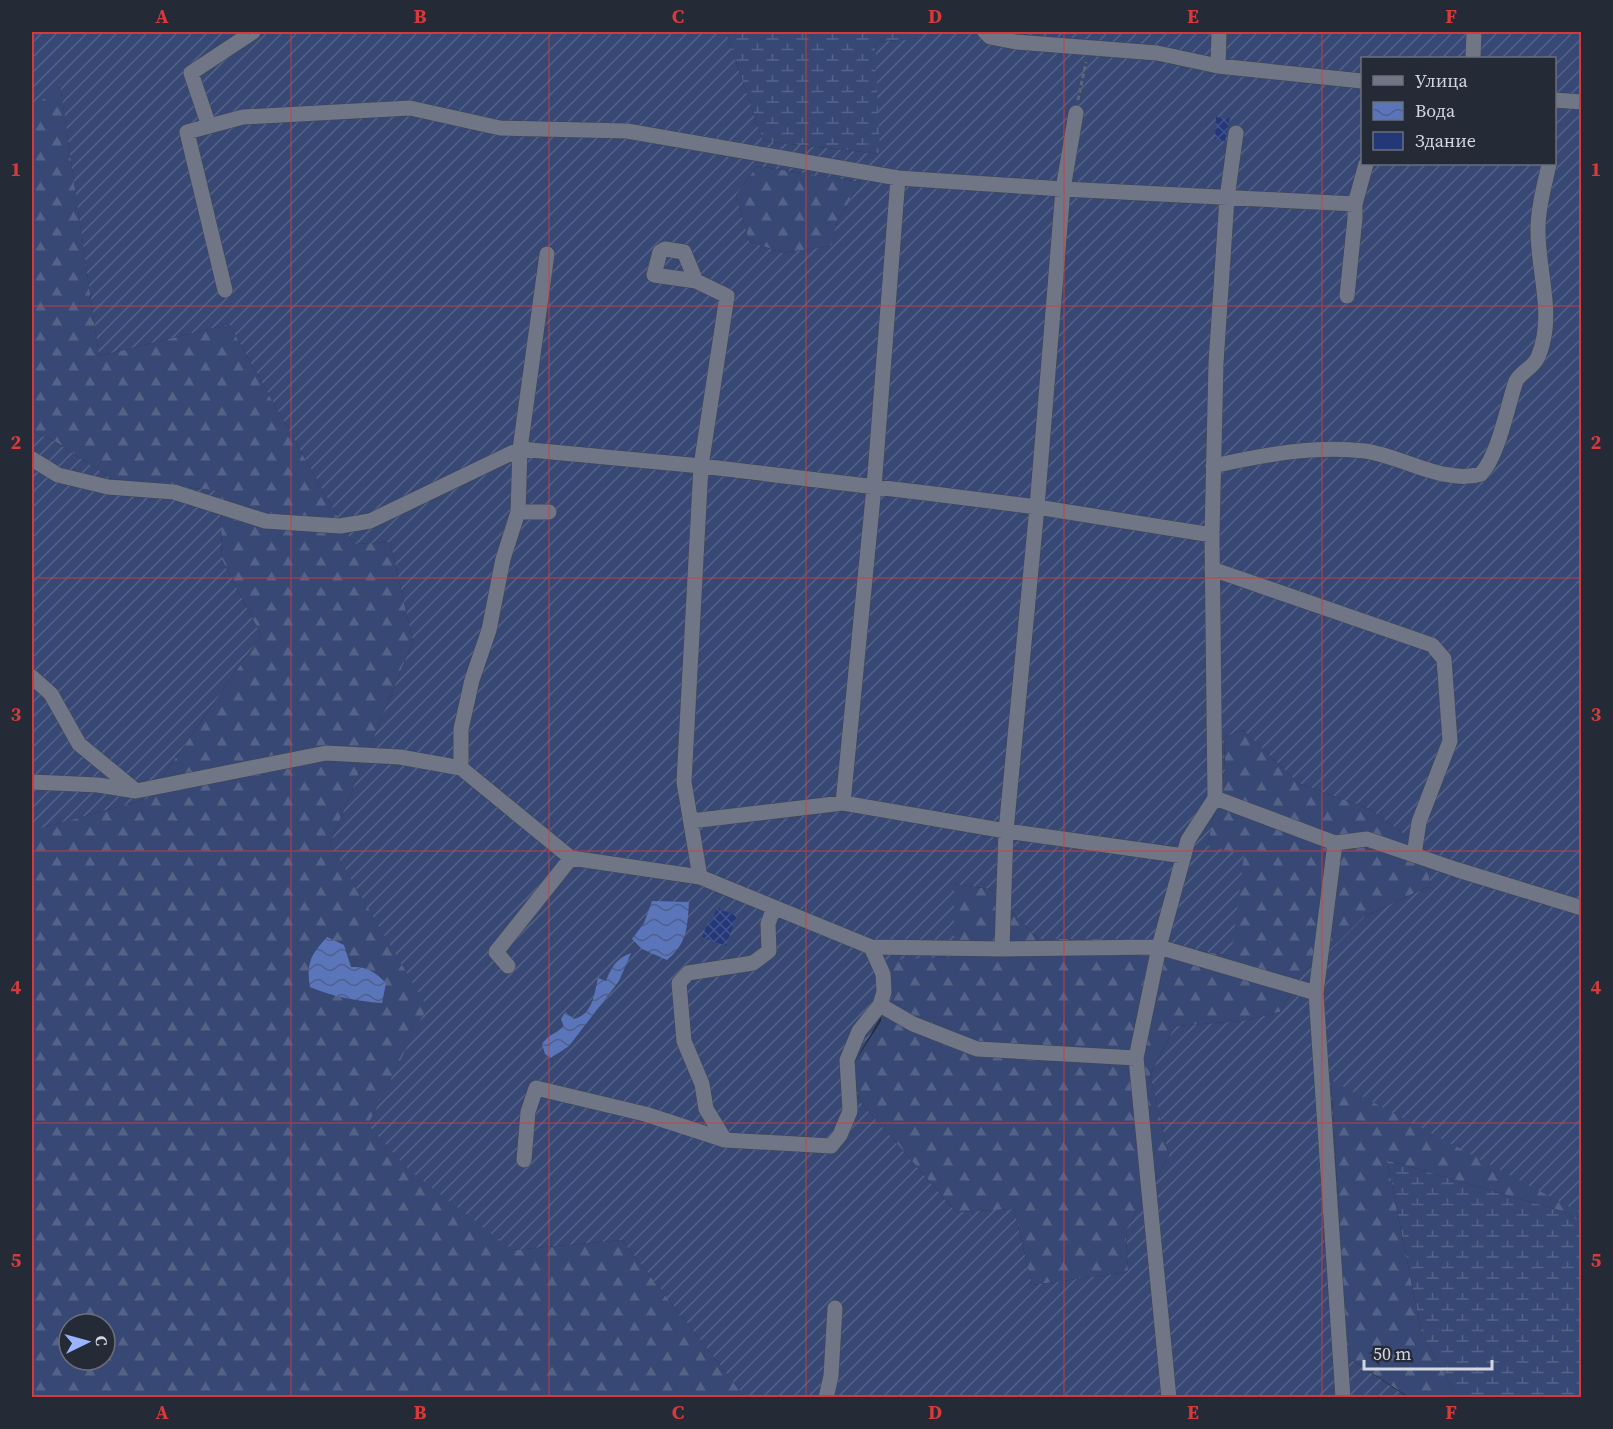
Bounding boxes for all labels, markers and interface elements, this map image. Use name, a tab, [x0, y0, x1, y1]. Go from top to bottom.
text: A	[155, 2, 169, 30]
text: B	[413, 2, 427, 30]
text: C	[672, 2, 684, 30]
text: D	[928, 2, 942, 30]
text: E	[1187, 2, 1199, 30]
text: F	[1445, 2, 1457, 30]
legend	[1361, 57, 1556, 165]
text: Улица	[1415, 68, 1468, 93]
text: Вода	[1415, 98, 1456, 123]
text: Здание	[1415, 128, 1476, 153]
text: 1	[11, 155, 21, 183]
text: 1	[1591, 155, 1601, 183]
text: 2	[11, 428, 22, 456]
text: 2	[1591, 428, 1602, 456]
text: 3	[11, 700, 22, 728]
text: 3	[1591, 700, 1602, 728]
text: 4	[11, 973, 22, 1001]
text: 4	[1591, 973, 1602, 1001]
text: 5	[11, 1246, 22, 1274]
text: 5	[1591, 1246, 1602, 1274]
north arrow	[57, 1312, 117, 1372]
scale bar	[1364, 1333, 1492, 1371]
text: С	[91, 1335, 113, 1347]
text: 50 m	[1373, 1341, 1411, 1366]
text: A	[155, 1398, 169, 1426]
text: B	[413, 1398, 427, 1426]
text: C	[672, 1398, 684, 1426]
text: D	[928, 1398, 942, 1426]
text: E	[1187, 1398, 1199, 1426]
text: F	[1445, 1398, 1457, 1426]

